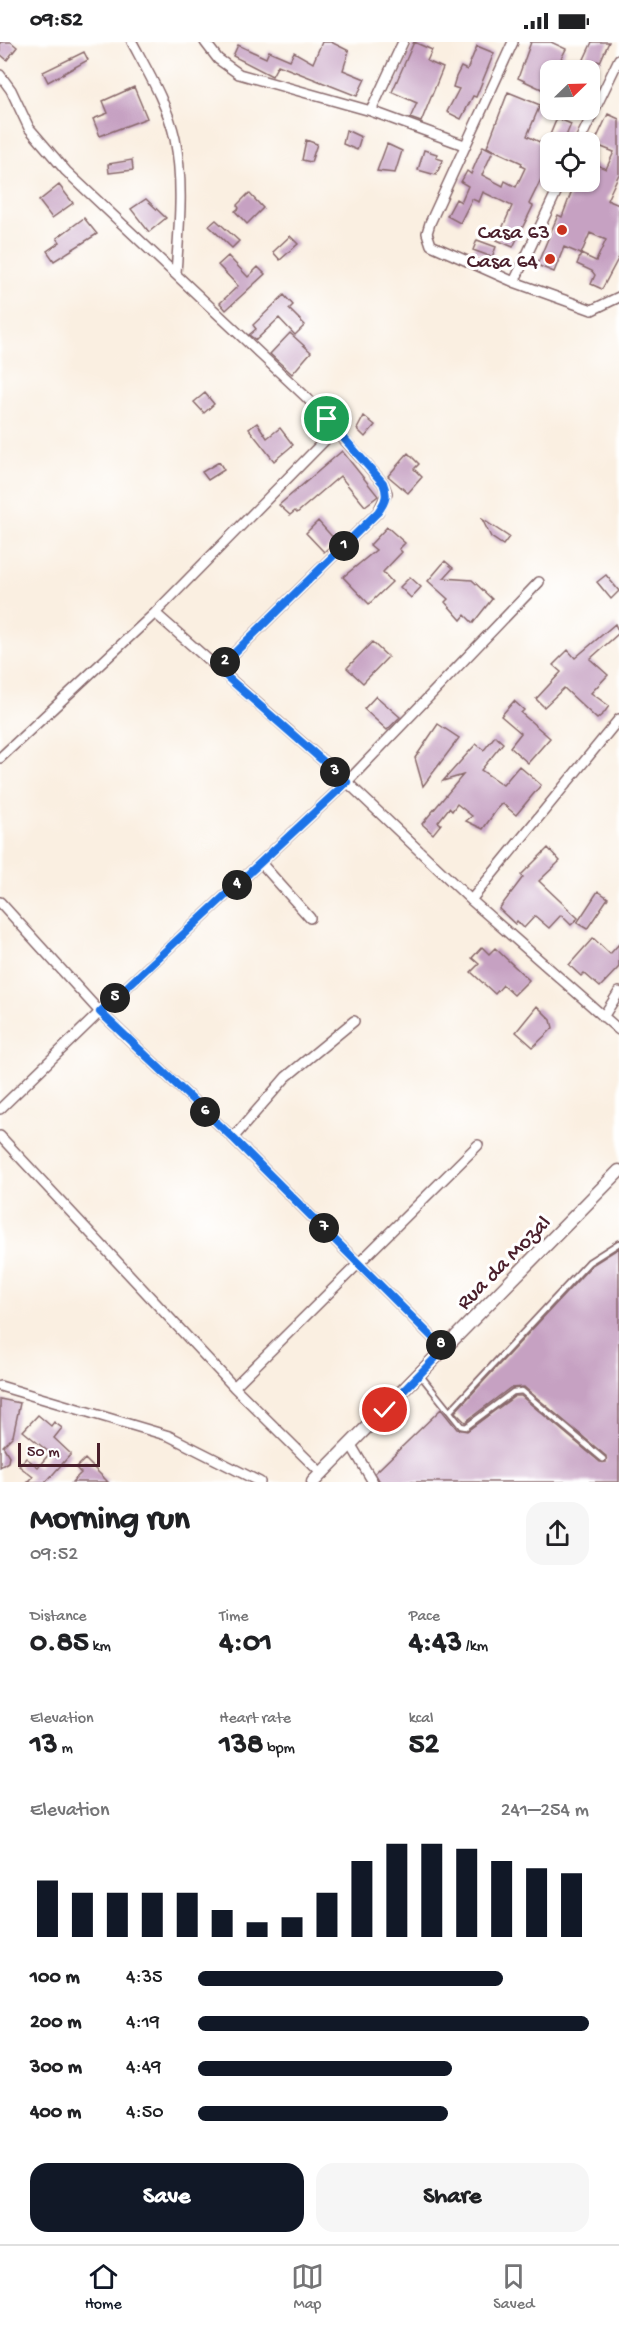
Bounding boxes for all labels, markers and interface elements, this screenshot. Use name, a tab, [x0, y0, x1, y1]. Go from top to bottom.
text: 09:52	[30, 8, 83, 34]
north arrow	[540, 60, 600, 120]
map controls	[540, 60, 600, 192]
button: locate	[540, 132, 600, 192]
place label: Casa 63	[478, 221, 550, 247]
marker: Casa 63	[555, 223, 569, 237]
place label: Casa 64	[467, 250, 539, 276]
marker: Casa 64	[543, 252, 557, 266]
pin	[301, 393, 352, 444]
icon: arrive	[310, 402, 343, 435]
pin: 1	[329, 531, 359, 561]
text: 1	[341, 536, 347, 555]
pin: 2	[210, 647, 240, 677]
text: 2	[221, 652, 229, 671]
pin: 3	[320, 757, 350, 787]
text: 3	[331, 762, 339, 781]
pin: 4	[222, 870, 252, 900]
text: 4	[233, 875, 241, 894]
pin: 5	[100, 983, 130, 1013]
text: 5	[111, 988, 119, 1007]
pin: 6	[190, 1097, 220, 1127]
text: 6	[201, 1102, 209, 1121]
street label: Rua da Mozal	[452, 1211, 558, 1317]
pin: 7	[309, 1213, 339, 1243]
text: 7	[320, 1218, 328, 1237]
pin: 8	[426, 1330, 456, 1360]
text: 8	[437, 1335, 445, 1354]
pin	[359, 1384, 410, 1435]
icon: check	[368, 1393, 401, 1426]
scale bar	[18, 1440, 100, 1468]
text: 50 m	[27, 1444, 60, 1463]
text: Morning run	[30, 1502, 190, 1540]
button: share	[526, 1502, 589, 1565]
text: 09:52	[30, 1544, 78, 1567]
text: Distance	[30, 1608, 87, 1627]
text: Time	[219, 1608, 249, 1627]
text: Pace	[409, 1608, 440, 1627]
text: 0.85	[30, 1627, 89, 1662]
text: 4:01	[219, 1627, 272, 1662]
text: 4:43	[409, 1627, 462, 1662]
text: km	[89, 1638, 111, 1657]
text: /km	[462, 1638, 488, 1657]
text: Elevation	[30, 1710, 94, 1729]
text: Heart rate	[219, 1710, 291, 1729]
text: kcal	[409, 1710, 434, 1729]
text: 13	[30, 1729, 58, 1764]
text: 138	[219, 1729, 263, 1764]
text: 52	[409, 1729, 439, 1764]
text: m	[58, 1740, 73, 1759]
text: bpm	[263, 1740, 295, 1759]
text: Elevation	[30, 1800, 110, 1823]
text: 241–254 m	[501, 1800, 589, 1823]
text: 100 m	[30, 1967, 80, 1990]
text: 4:35	[126, 1967, 163, 1990]
text: 200 m	[30, 2012, 81, 2035]
text: 4:19	[126, 2012, 160, 2035]
text: 300 m	[30, 2057, 82, 2080]
text: 4:49	[126, 2057, 161, 2080]
text: 400 m	[30, 2102, 81, 2125]
text: 4:50	[126, 2102, 164, 2125]
button: Save	[30, 2163, 304, 2232]
button: Share	[316, 2163, 589, 2232]
tab: Home	[85, 2260, 122, 2315]
tab: Map	[291, 2260, 324, 2315]
tab: Saved	[493, 2260, 534, 2315]

